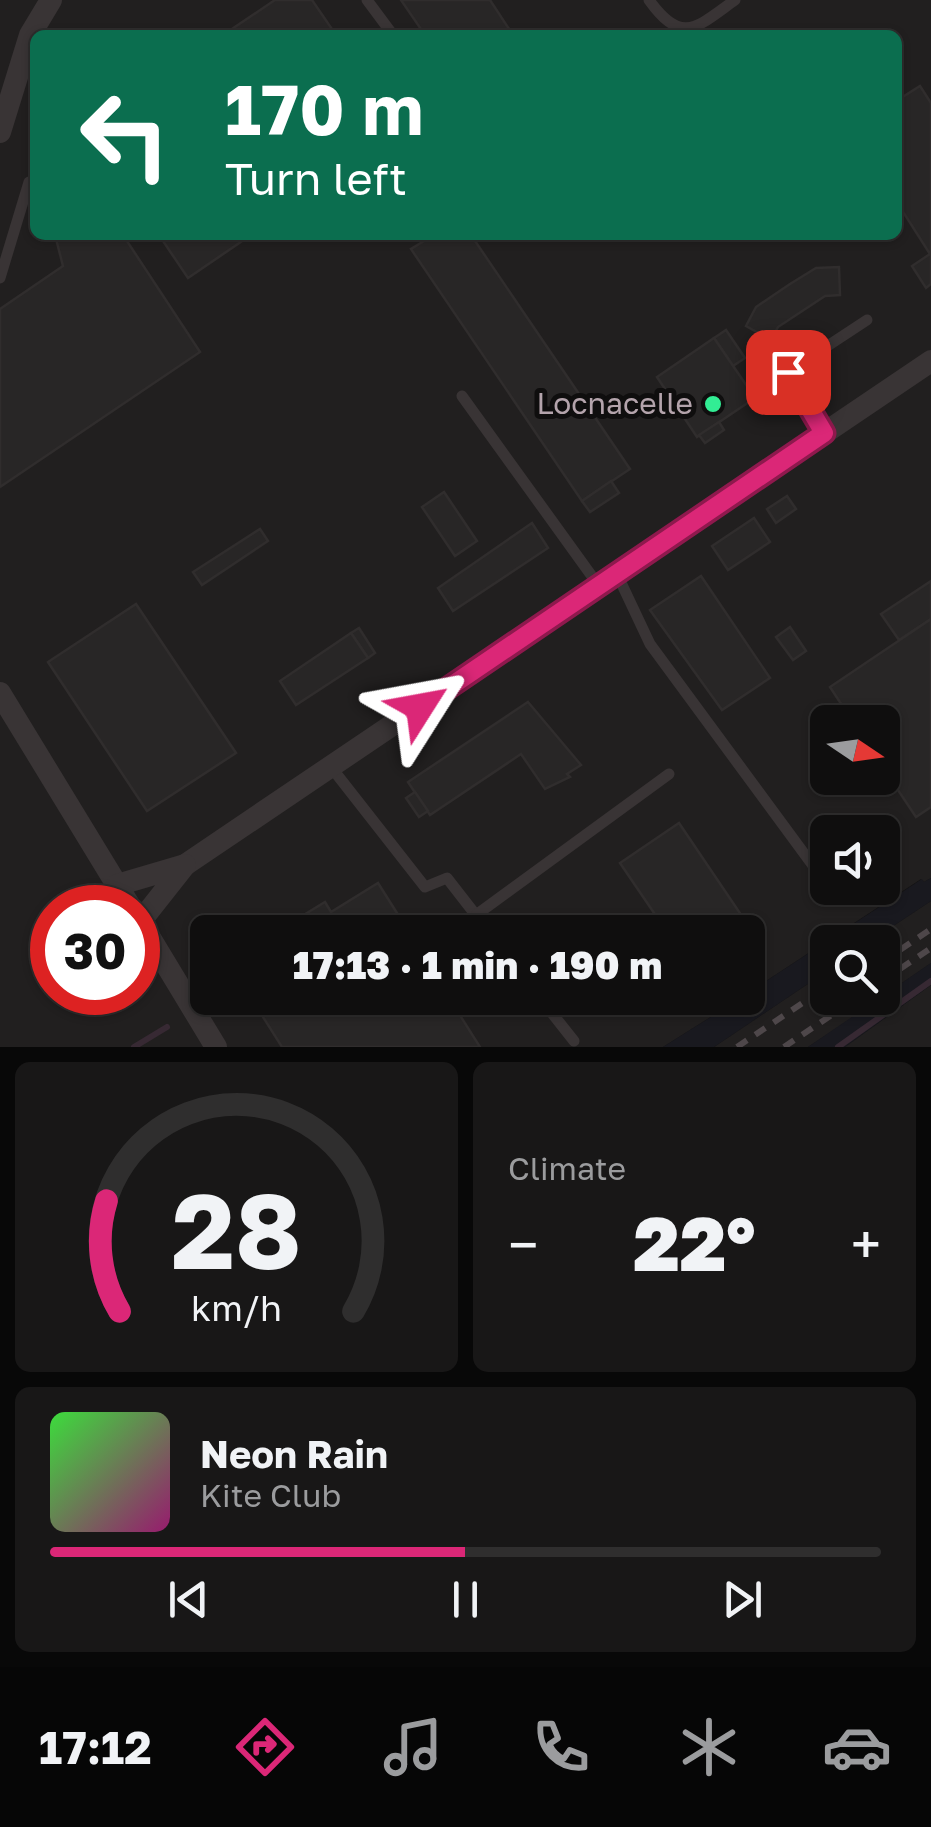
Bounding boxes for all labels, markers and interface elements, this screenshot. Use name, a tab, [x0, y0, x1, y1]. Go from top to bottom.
text: 170 m	[225, 66, 423, 150]
icon: left	[60, 70, 190, 200]
text: Turn left	[225, 151, 407, 205]
pin	[746, 330, 831, 415]
icon: arrive	[761, 345, 816, 400]
place label: Locnacelle	[536, 385, 693, 421]
marker: Locnacelle	[702, 393, 724, 415]
position arrow	[368, 655, 472, 759]
north arrow	[810, 705, 900, 795]
map controls	[810, 705, 900, 1015]
button: sound	[810, 815, 900, 905]
speed limit sign: 30	[30, 885, 160, 1015]
button: search	[810, 925, 900, 1015]
text: 17:13 · 1 min · 190 m	[293, 942, 662, 987]
text: Climate	[508, 1149, 626, 1187]
text: 28	[171, 1167, 302, 1292]
text: 22°	[633, 1197, 756, 1288]
text: −	[508, 1211, 538, 1277]
text: +	[851, 1211, 881, 1277]
text: km/h	[191, 1286, 282, 1329]
text: Neon Rain	[200, 1431, 388, 1476]
text: Kite Club	[200, 1476, 341, 1514]
icon: previous	[161, 1572, 216, 1627]
icon: pause	[438, 1572, 493, 1627]
icon: next	[715, 1572, 770, 1627]
icon: directions	[230, 1712, 300, 1782]
icon: music	[378, 1712, 448, 1782]
icon: phone	[526, 1712, 596, 1782]
icon: climate	[674, 1712, 744, 1782]
icon: car	[822, 1712, 892, 1782]
text: 17:12	[39, 1720, 152, 1774]

